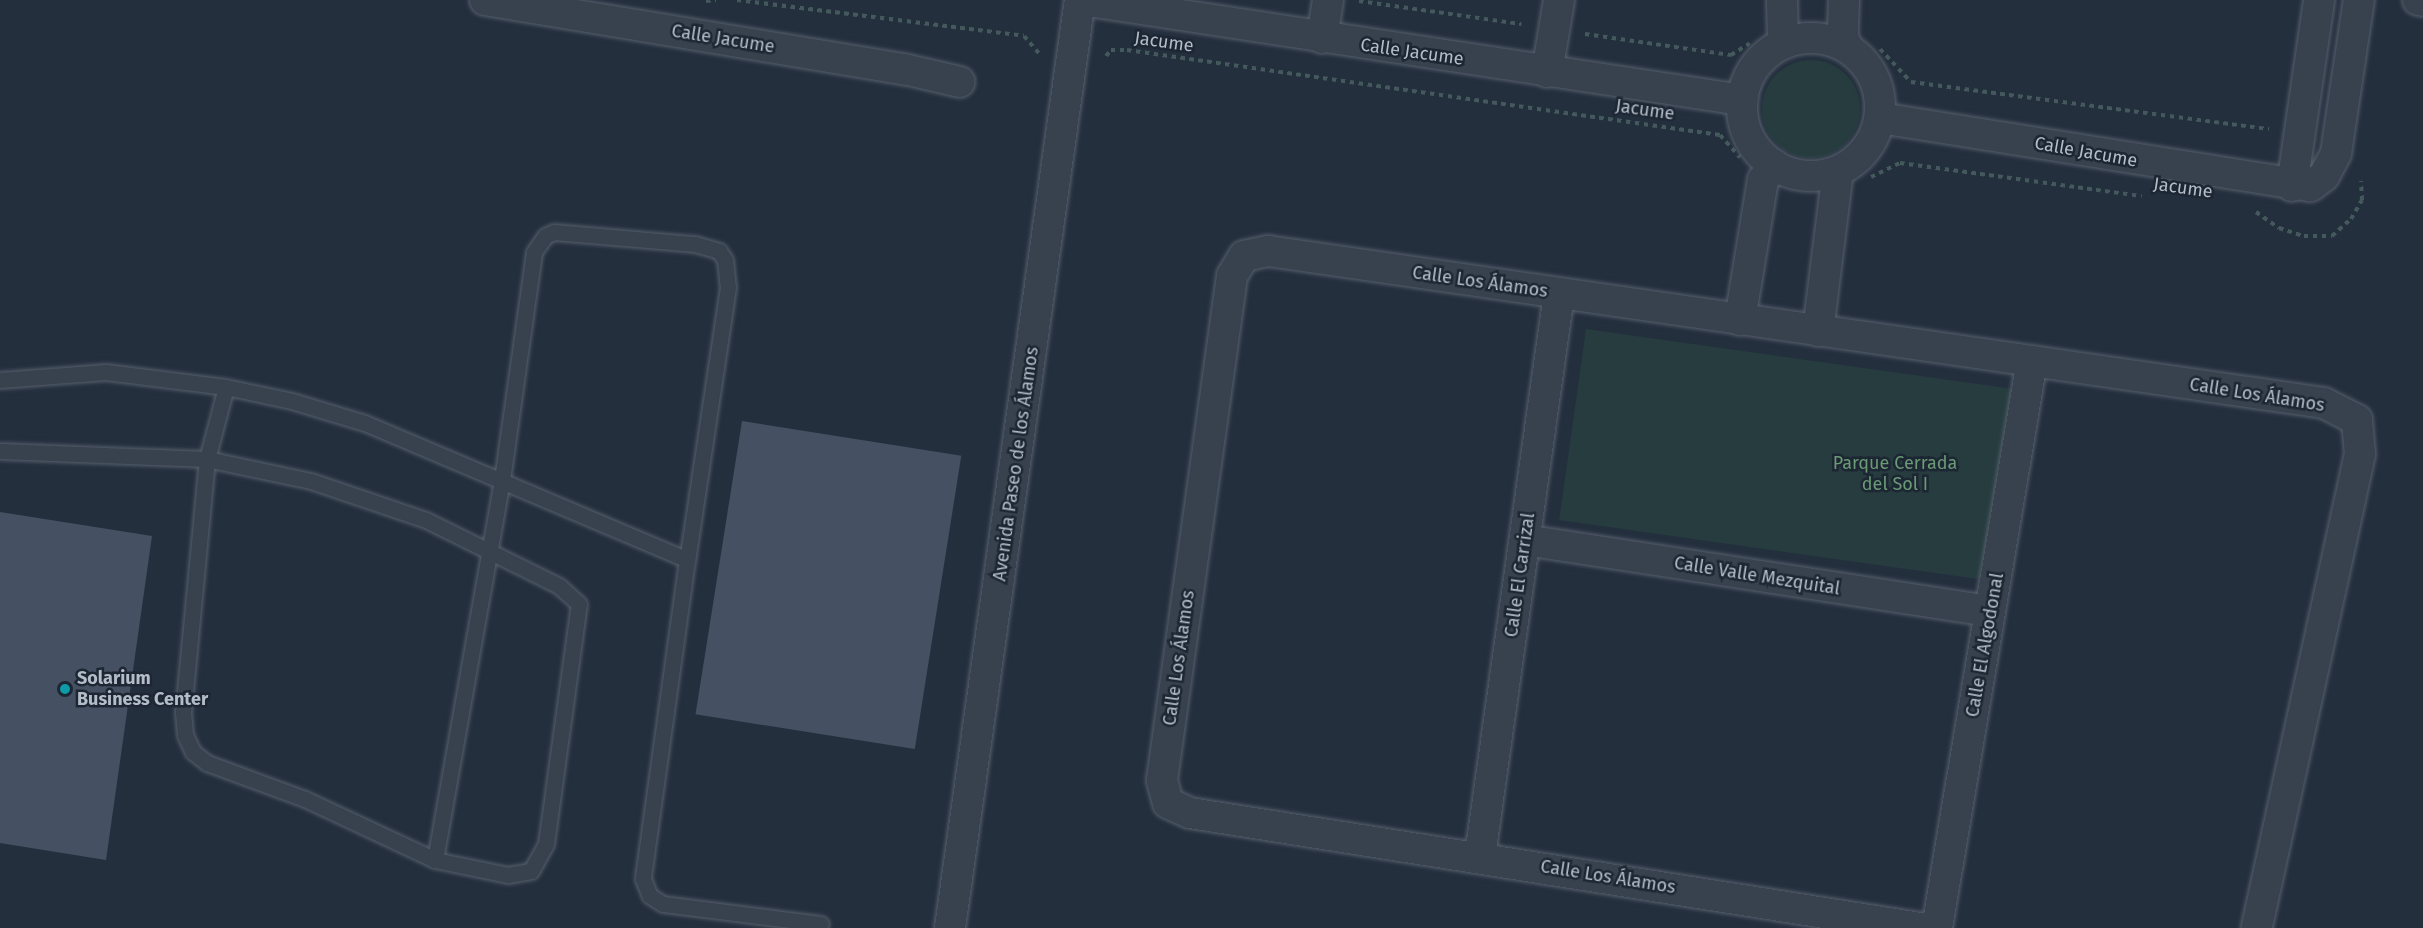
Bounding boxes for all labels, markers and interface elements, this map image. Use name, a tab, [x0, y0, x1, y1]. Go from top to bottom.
street label: Calle Jacume	[670, 20, 776, 58]
street label: Jacume	[1133, 27, 1195, 57]
street label: Calle Jacume	[1359, 34, 1465, 70]
street label: Jacume	[1614, 95, 1676, 125]
street label: Calle Jacume	[2033, 132, 2139, 172]
street label: Jacume	[2152, 173, 2214, 203]
street label: Calle Los Álamos	[1411, 262, 1549, 302]
street label: Avenida Paseo de los Álamos	[989, 346, 1043, 582]
street label: Calle Los Álamos	[2188, 374, 2326, 416]
park label: Parque Cerrada del Sol I	[1833, 453, 1957, 496]
street label: Calle El Carrizal	[1501, 511, 1539, 639]
street label: Calle Valle Mezquital	[1673, 552, 1841, 600]
street label: Calle El Algodonal	[1962, 571, 2008, 719]
street label: Calle Los Álamos	[1159, 589, 1199, 727]
place label: Solarium Business Center	[77, 668, 208, 710]
marker: Solarium Business Center	[58, 682, 72, 696]
street label: Calle Los Álamos	[1539, 856, 1677, 898]

